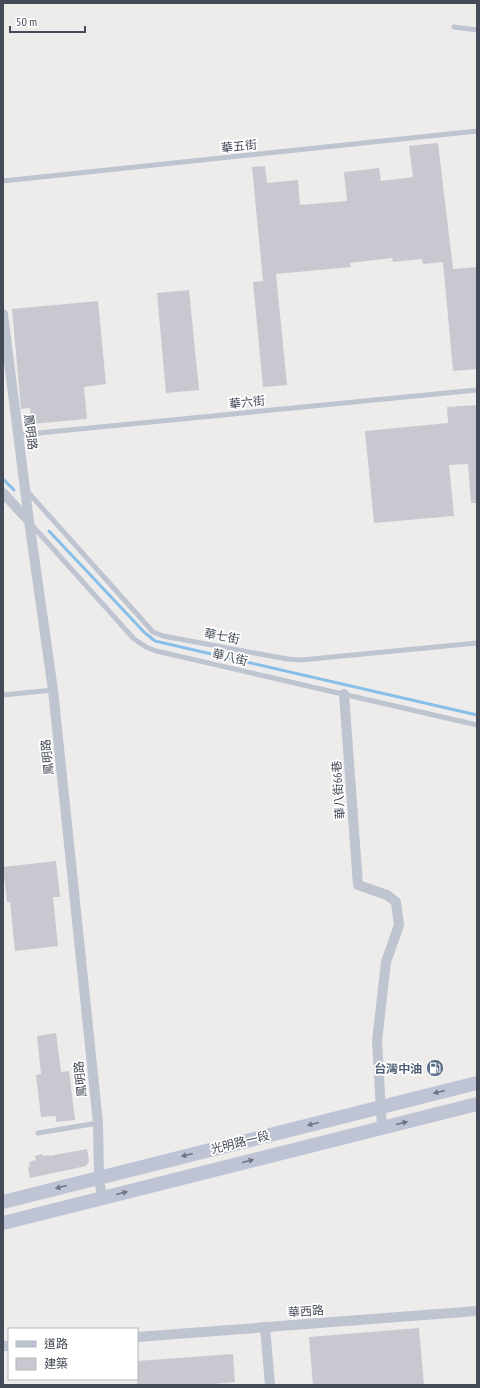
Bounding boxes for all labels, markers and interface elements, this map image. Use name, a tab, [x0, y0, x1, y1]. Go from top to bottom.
scale bar	[10, 8, 85, 34]
text: 50 m	[16, 14, 37, 29]
street label: 華五街	[220, 137, 258, 155]
street label: 華六街	[228, 393, 266, 411]
street label: 鳳明路	[21, 413, 41, 451]
street label: 華七街	[203, 625, 241, 647]
street label: 華八街	[211, 646, 249, 668]
street label: 鳳明路	[38, 738, 56, 776]
street label: 華八街66巷	[328, 760, 348, 820]
fuel station icon: 台灣中油	[425, 1058, 445, 1078]
street label: 鳳明路	[71, 1060, 89, 1098]
place label: 台灣中油	[374, 1061, 422, 1076]
one-way arrow	[433, 1090, 445, 1096]
one-way arrow	[396, 1120, 408, 1126]
one-way arrow	[307, 1121, 319, 1127]
street label: 光明路一段	[209, 1127, 271, 1157]
one-way arrow	[181, 1153, 193, 1159]
one-way arrow	[242, 1158, 254, 1164]
one-way arrow	[55, 1184, 67, 1190]
one-way arrow	[117, 1190, 129, 1196]
street label: 華西路	[288, 1302, 324, 1320]
legend	[8, 1328, 138, 1380]
text: 道路	[44, 1336, 68, 1351]
text: 建築	[44, 1356, 68, 1371]

